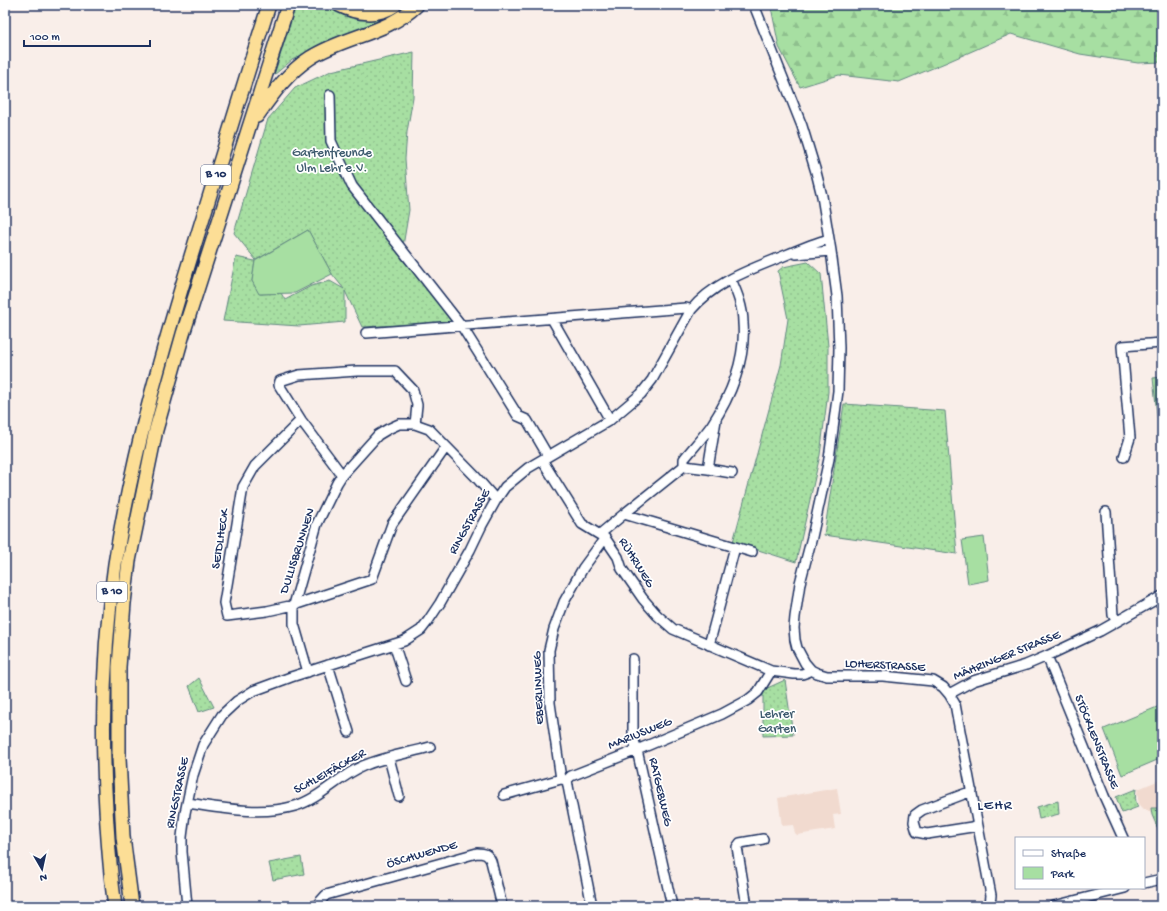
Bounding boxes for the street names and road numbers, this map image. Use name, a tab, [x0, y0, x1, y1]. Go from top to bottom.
road number: B 10	[201, 165, 231, 185]
street label: RINGSTRASSE	[446, 486, 495, 557]
street label: SEIDLHECK	[209, 506, 233, 570]
street label: DULLISBRUNNEN	[277, 506, 319, 597]
street label: RÜHRWEG	[615, 535, 658, 591]
road number: B 10	[97, 582, 127, 602]
street label: MÄHRINGER STRASSE	[951, 626, 1064, 684]
street label: EBERLINWEG	[530, 650, 548, 725]
street label: LOHERSTRASSE	[844, 656, 927, 676]
street label: STÖCKLENSTRASSE	[1070, 693, 1122, 792]
street label: MARIUSWEG	[606, 714, 675, 754]
street label: SCHLEIFÄCKER	[291, 745, 370, 798]
street label: RINGSTRASSE	[163, 755, 193, 830]
street label: RATGEBWEG	[645, 756, 675, 828]
street label: ÖSCHWENDE	[385, 838, 460, 872]

